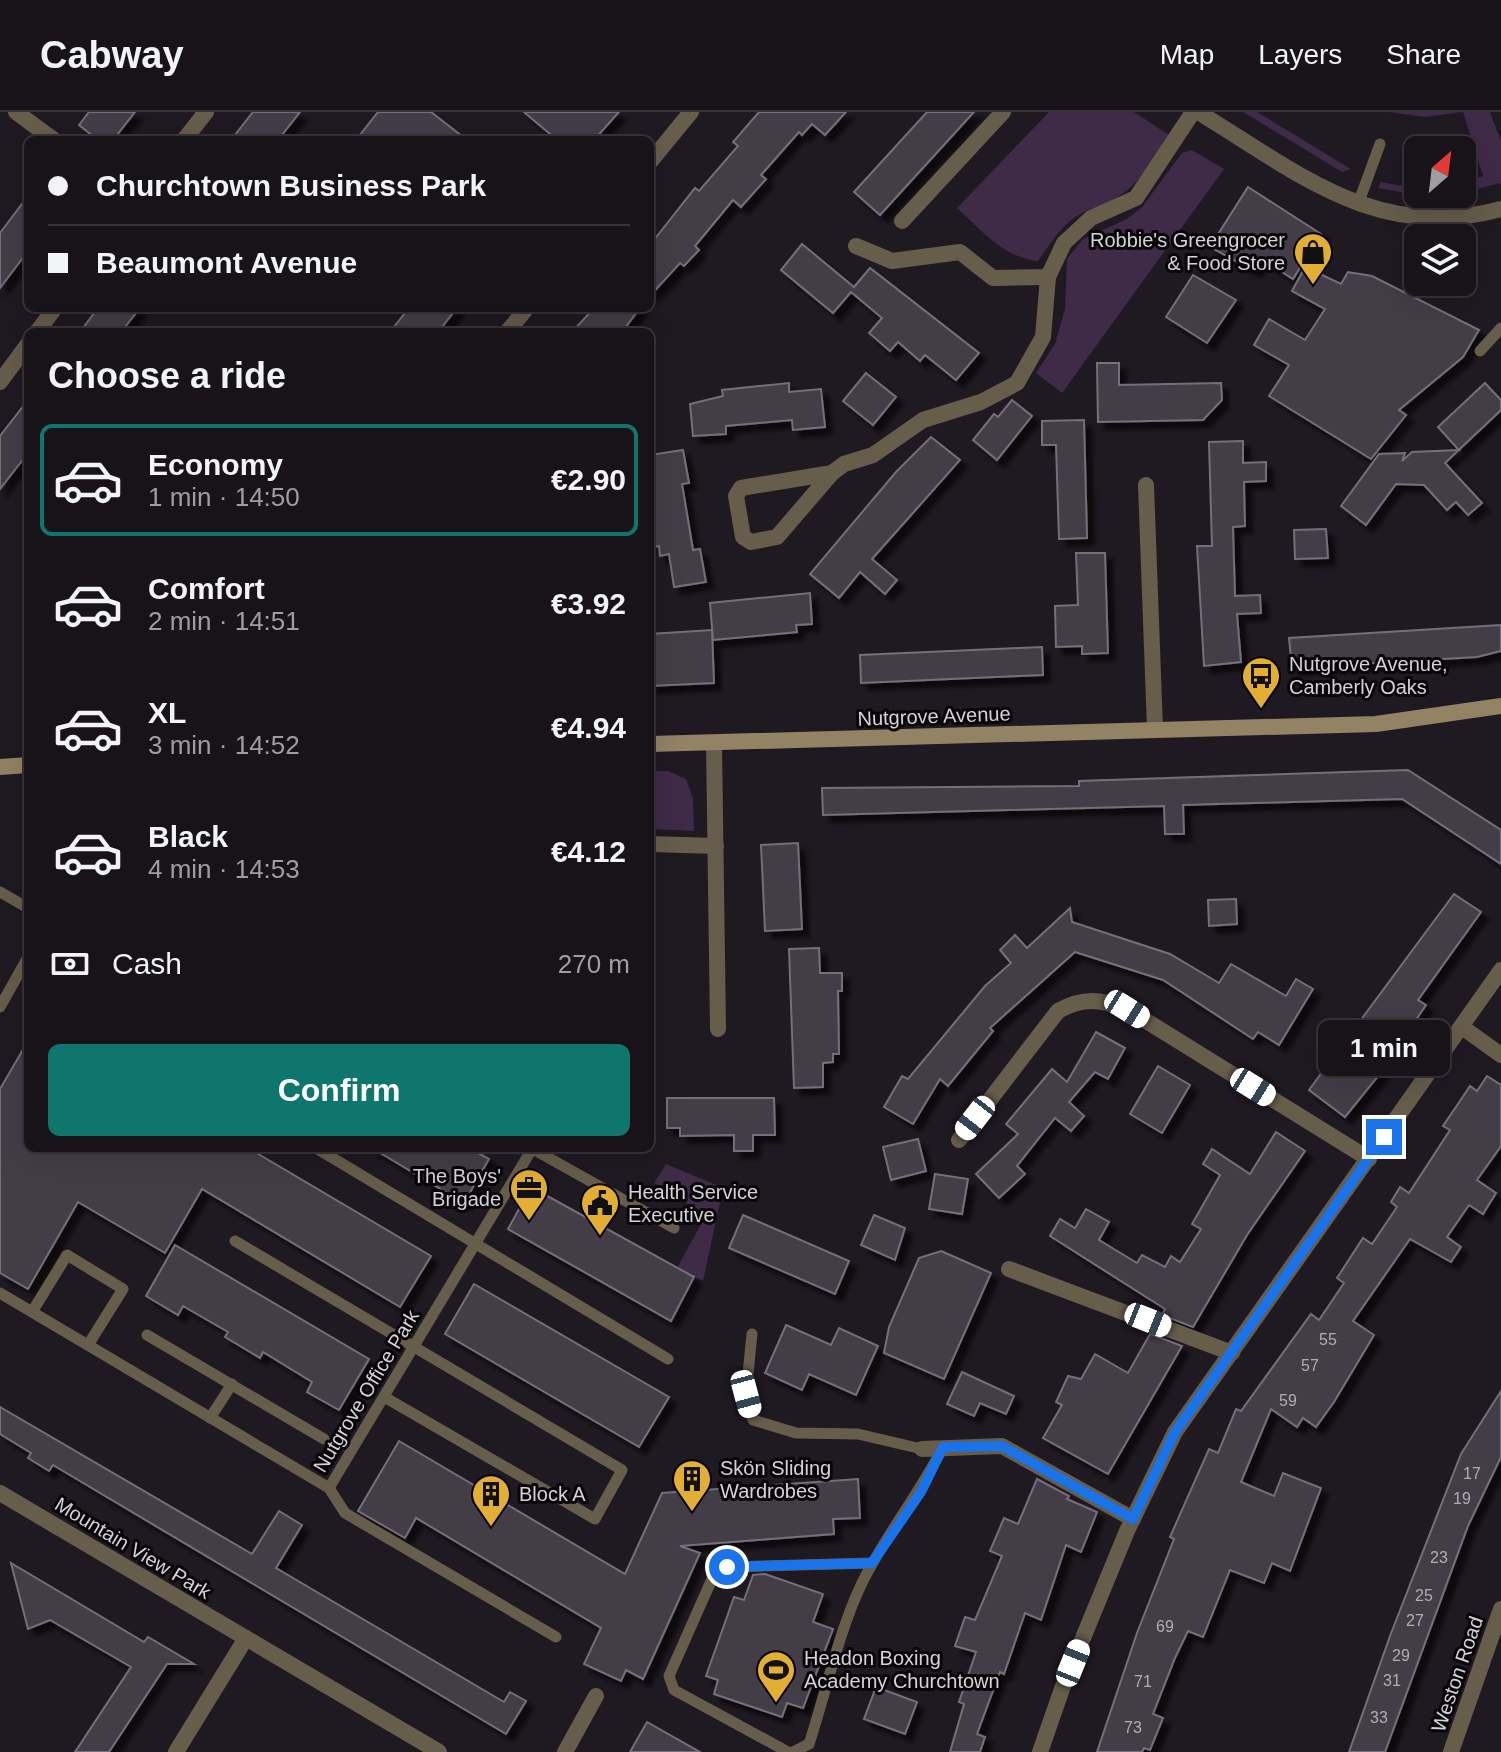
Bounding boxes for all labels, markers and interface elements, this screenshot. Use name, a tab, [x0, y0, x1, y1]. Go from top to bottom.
text: Cabway	[40, 34, 184, 76]
text: Map	[1160, 39, 1214, 70]
text: Layers	[1258, 39, 1342, 70]
text: Share	[1386, 39, 1461, 70]
north arrow	[1404, 136, 1476, 208]
map controls	[1404, 136, 1476, 296]
text: Churchtown Business Park	[96, 169, 486, 202]
button: layers	[1404, 224, 1476, 296]
place label: Robbie's Greengrocer & Food Store	[1090, 229, 1285, 274]
shop icon: Robbie's Greengrocer & Food Store	[1292, 231, 1334, 286]
text: Beaumont Avenue	[96, 246, 357, 279]
text: Choose a ride	[48, 355, 286, 396]
icon: car	[52, 444, 124, 516]
text: Economy	[148, 448, 283, 481]
text: €2.90	[551, 463, 626, 496]
text: 1 min · 14:50	[148, 482, 300, 512]
icon: car	[52, 568, 124, 640]
text: Comfort	[148, 572, 265, 605]
text: €3.92	[551, 587, 626, 620]
text: 2 min · 14:51	[148, 606, 300, 636]
place label: Nutgrove Avenue, Camberly Oaks	[1289, 653, 1448, 698]
bus stop icon: Nutgrove Avenue, Camberly Oaks	[1240, 655, 1282, 710]
icon: car	[52, 692, 124, 764]
text: XL	[148, 696, 186, 729]
street label: Nutgrove Avenue	[857, 702, 1011, 730]
text: €4.94	[551, 711, 626, 744]
text: 3 min · 14:52	[148, 730, 300, 760]
icon: car	[52, 816, 124, 888]
text: Black	[148, 820, 228, 853]
text: €4.12	[551, 835, 626, 868]
text: 4 min · 14:53	[148, 854, 300, 884]
icon: cash	[48, 942, 92, 986]
text: Cash	[112, 947, 182, 980]
text: 270 m	[558, 949, 630, 979]
car	[1100, 986, 1154, 1032]
callout: 1 min	[1318, 1021, 1450, 1077]
text: 1 min	[1350, 1033, 1418, 1063]
button: Confirm	[48, 1044, 630, 1136]
car	[1226, 1064, 1280, 1110]
car	[951, 1092, 999, 1144]
route end	[1366, 1119, 1402, 1155]
place label: The Boys' Brigade	[413, 1165, 501, 1210]
office icon: The Boys' Brigade	[508, 1167, 550, 1222]
place label: Health Service Executive	[628, 1181, 758, 1226]
public building icon: Health Service Executive	[579, 1182, 621, 1237]
car	[1121, 1300, 1175, 1340]
street label: Nutgrove Office Park	[309, 1305, 424, 1476]
house number: 55	[1319, 1331, 1337, 1348]
house number: 57	[1301, 1357, 1319, 1374]
car	[728, 1368, 764, 1420]
house number: 59	[1279, 1392, 1297, 1409]
place label: Skön Sliding Wardrobes	[720, 1457, 831, 1502]
building icon: Skön Sliding Wardrobes	[671, 1458, 713, 1513]
house number: 17	[1463, 1465, 1481, 1482]
building icon: Block A	[470, 1473, 512, 1528]
place label: Block A	[519, 1483, 586, 1505]
house number: 19	[1453, 1490, 1471, 1507]
street label: Mountain View Park	[51, 1493, 216, 1604]
route start	[709, 1549, 745, 1585]
house number: 23	[1430, 1549, 1448, 1566]
house number: 25	[1415, 1587, 1433, 1604]
house number: 27	[1406, 1612, 1424, 1629]
street label: Weston Road	[1427, 1613, 1487, 1735]
house number: 69	[1156, 1618, 1174, 1635]
car	[1053, 1636, 1093, 1690]
place label: Headon Boxing Academy Churchtown	[804, 1647, 1000, 1692]
house number: 29	[1392, 1647, 1410, 1664]
sports icon: Headon Boxing Academy Churchtown	[755, 1649, 797, 1704]
house number: 31	[1383, 1672, 1401, 1689]
house number: 71	[1134, 1673, 1152, 1690]
house number: 33	[1370, 1709, 1388, 1726]
house number: 73	[1124, 1719, 1142, 1736]

